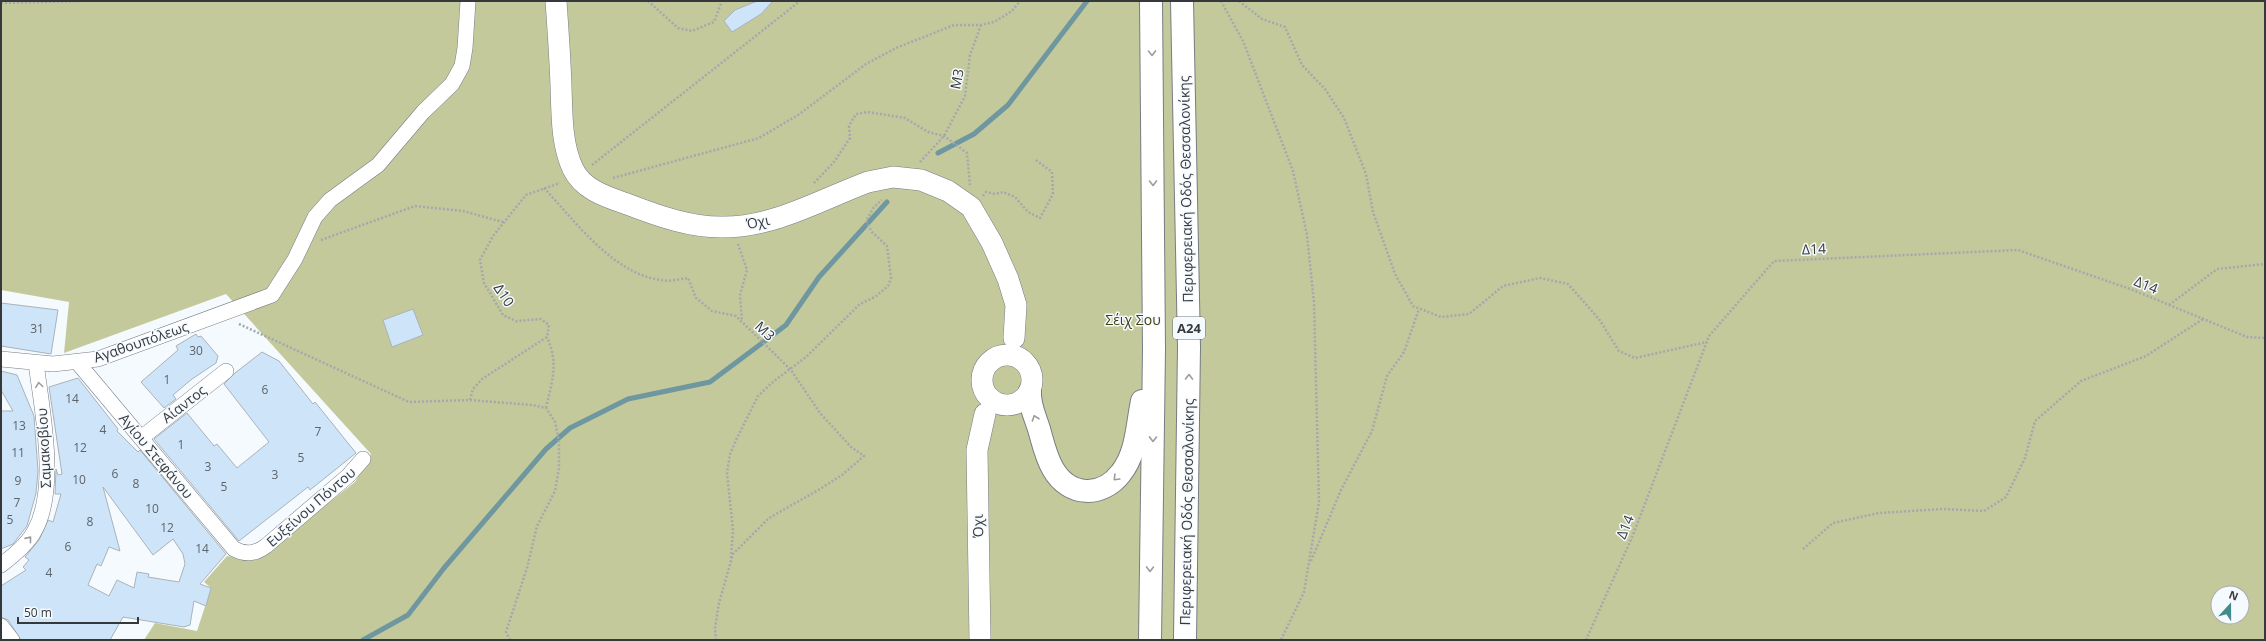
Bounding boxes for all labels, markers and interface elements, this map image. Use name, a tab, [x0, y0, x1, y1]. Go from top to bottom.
one-way arrow	[1147, 50, 1156, 56]
street label: Μ3	[945, 67, 968, 91]
street label: Περιφερειακή Οδός Θεσσαλονίκης	[1174, 75, 1197, 303]
one-way arrow	[1149, 180, 1157, 186]
street label: Όχι	[743, 210, 772, 233]
street label: Δ14	[1802, 239, 1826, 258]
street label: Δ14	[2131, 271, 2161, 298]
street label: Δ10	[490, 279, 519, 310]
park label: Σέιχ Σου	[1105, 310, 1161, 329]
street label: Αγαθουπόλεως	[91, 316, 191, 367]
street label: Μ3	[751, 317, 779, 345]
road number: Α24	[1173, 317, 1205, 339]
house number: 31	[30, 320, 44, 337]
house number: 30	[189, 342, 203, 359]
house number: 1	[164, 371, 170, 388]
one-way arrow	[1184, 374, 1193, 380]
street label: Αίαντος	[158, 380, 210, 427]
house number: 6	[262, 381, 269, 398]
one-way arrow	[35, 382, 44, 388]
house number: 14	[65, 390, 79, 407]
street label: Περιφερειακή Οδός Θεσσαλονίκης	[1175, 398, 1198, 626]
street label: Σαμακοβίου	[32, 408, 55, 488]
street label: Αγίου Στεφάνου	[115, 409, 198, 502]
one-way arrow	[1031, 415, 1040, 422]
house number: 13	[12, 417, 26, 434]
house number: 4	[100, 421, 107, 438]
house number: 7	[315, 423, 322, 440]
house number: 1	[178, 436, 184, 453]
one-way arrow	[1148, 436, 1157, 442]
house number: 12	[73, 439, 87, 456]
house number: 11	[11, 444, 25, 461]
house number: 5	[298, 449, 305, 466]
house number: 3	[205, 458, 212, 475]
street label: Ευξείνου Πόντου	[262, 463, 359, 551]
house number: 6	[112, 465, 119, 482]
house number: 3	[272, 466, 279, 483]
house number: 10	[72, 471, 86, 488]
house number: 9	[15, 472, 22, 489]
one-way arrow	[1113, 473, 1121, 481]
house number: 8	[133, 475, 140, 492]
house number: 5	[221, 478, 228, 495]
house number: 7	[14, 494, 21, 511]
house number: 10	[145, 500, 159, 517]
house number: 5	[7, 511, 14, 528]
street label: Δ14	[1611, 512, 1638, 542]
house number: 8	[87, 513, 94, 530]
street label: Όχι	[968, 514, 987, 539]
house number: 12	[160, 519, 174, 536]
one-way arrow	[25, 536, 32, 543]
house number: 6	[65, 538, 72, 555]
house number: 14	[195, 540, 209, 557]
house number: 4	[46, 564, 53, 581]
one-way arrow	[1146, 566, 1154, 572]
north arrow	[2210, 585, 2250, 625]
text: N	[2227, 587, 2241, 604]
scale bar	[18, 599, 138, 625]
text: 50 m	[24, 604, 52, 621]

